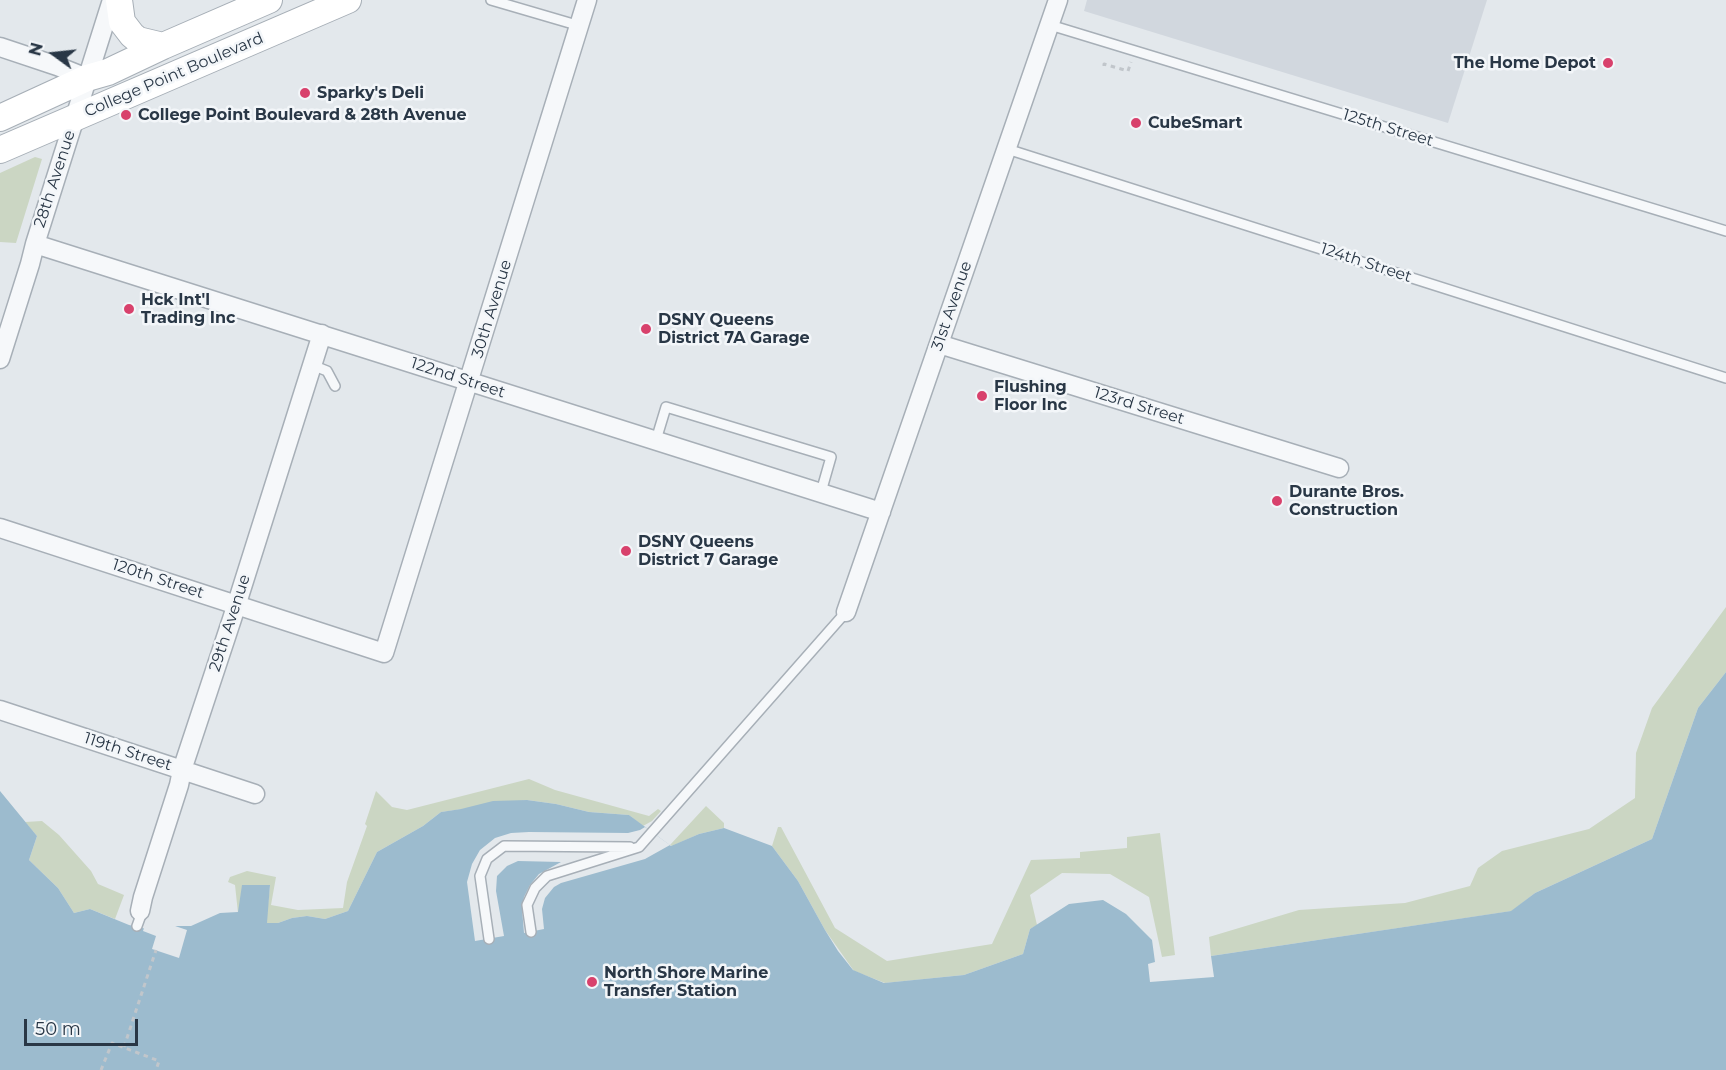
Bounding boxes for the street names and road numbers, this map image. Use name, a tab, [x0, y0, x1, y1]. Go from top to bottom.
street label: College Point Boulevard	[82, 29, 266, 121]
street label: 125th Street	[1340, 105, 1436, 151]
street label: 28th Avenue	[30, 128, 80, 230]
street label: 124th Street	[1318, 239, 1414, 287]
street label: 30th Avenue	[468, 258, 516, 360]
street label: 31st Avenue	[928, 259, 976, 353]
street label: 122nd Street	[408, 354, 508, 402]
street label: 123rd Street	[1091, 383, 1187, 429]
street label: 120th Street	[110, 555, 206, 603]
street label: 29th Avenue	[205, 572, 255, 674]
street label: 119th Street	[82, 729, 174, 775]

